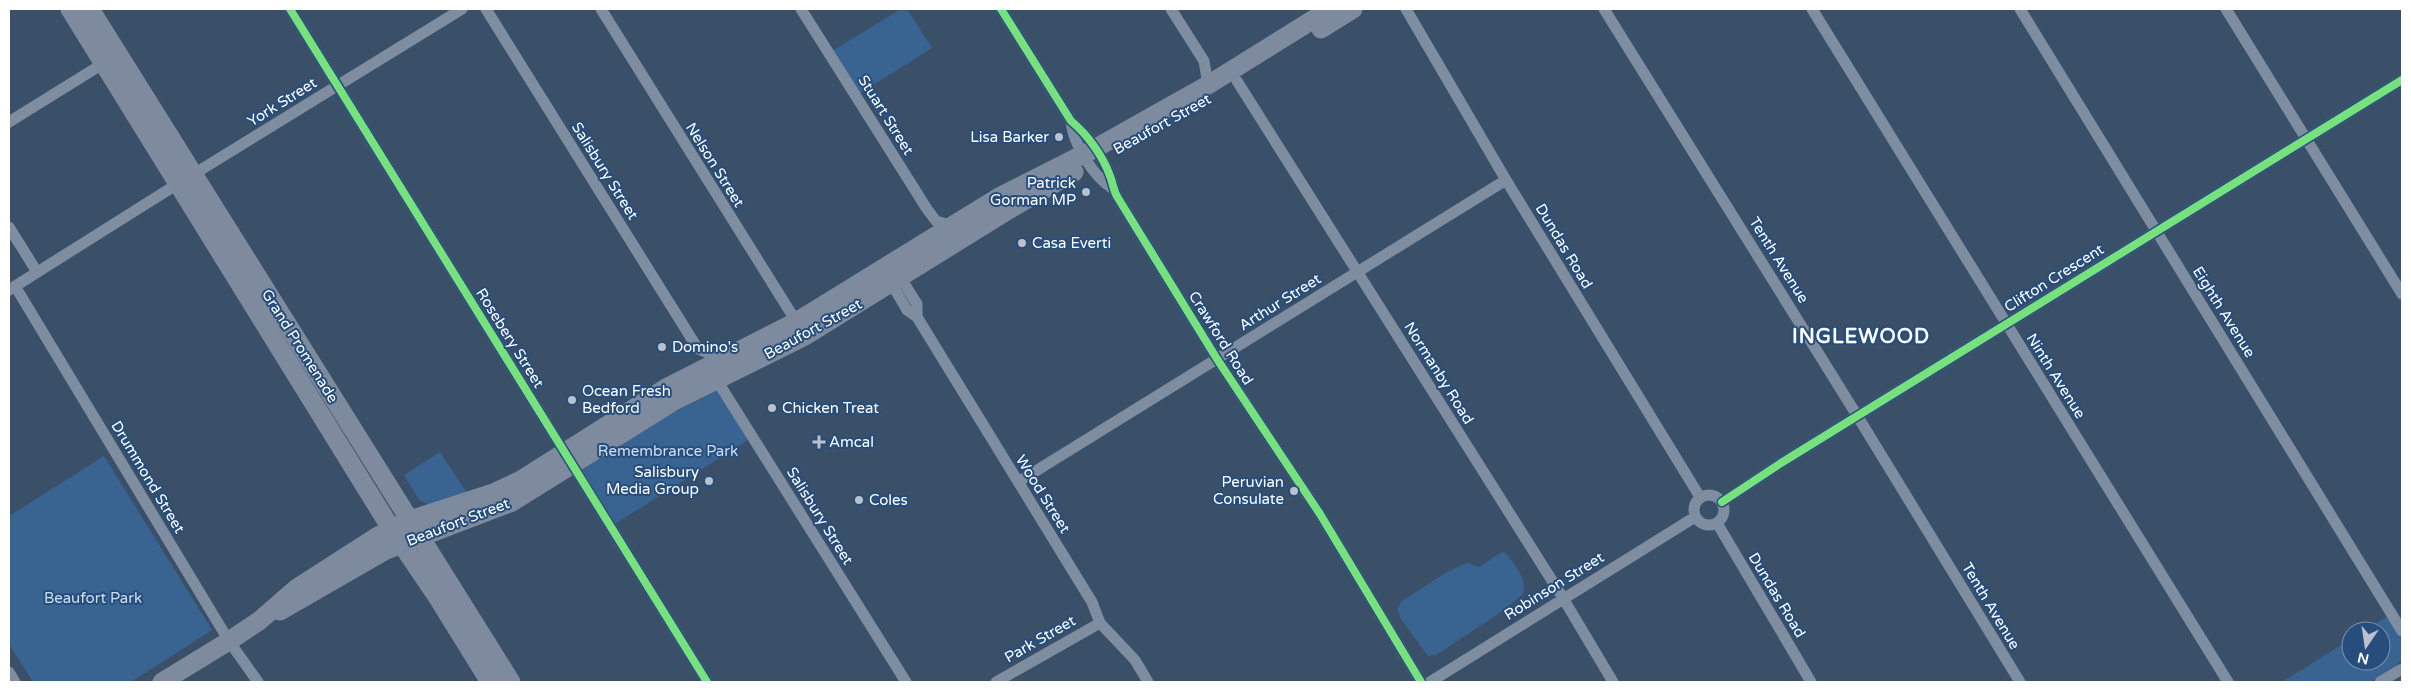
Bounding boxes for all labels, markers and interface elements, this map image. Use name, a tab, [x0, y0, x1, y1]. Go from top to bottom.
street label: Stuart Street	[854, 72, 918, 158]
street label: York Street	[244, 73, 320, 130]
street label: Beaufort Street	[1110, 90, 1214, 158]
street label: Salisbury Street	[568, 119, 642, 223]
street label: Nelson Street	[682, 119, 748, 211]
place label: Lisa Barker	[970, 128, 1049, 146]
marker: Lisa Barker	[1053, 131, 1065, 143]
place label: Patrick Gorman MP	[990, 174, 1076, 209]
marker: Patrick Gorman MP	[1080, 186, 1092, 198]
street label: Dundas Road	[1532, 200, 1596, 292]
street label: Tenth Avenue	[1745, 214, 1813, 306]
place label: Casa Everti	[1032, 234, 1111, 252]
marker: Casa Everti	[1016, 237, 1028, 249]
street label: Clifton Crescent	[2001, 240, 2107, 316]
street label: Eighth Avenue	[2189, 263, 2259, 361]
street label: Arthur Street	[1236, 270, 1325, 334]
street label: Rosebery Street	[472, 285, 548, 391]
street label: Grand Promenade	[258, 286, 342, 406]
street label: Crawford Road	[1185, 288, 1257, 388]
street label: Beaufort Street	[761, 295, 865, 363]
street label: Normanby Road	[1400, 319, 1478, 427]
district label: INGLEWOOD	[1792, 325, 1930, 349]
street label: Ninth Avenue	[2023, 330, 2089, 422]
place label: Domino's	[672, 338, 738, 356]
marker: Domino's	[656, 341, 668, 353]
place label: Ocean Fresh Bedford	[582, 382, 671, 417]
marker: Ocean Fresh Bedford	[566, 394, 578, 406]
place label: Chicken Treat	[782, 399, 879, 417]
marker: Chicken Treat	[766, 402, 778, 414]
street label: Drummond Street	[107, 417, 189, 537]
place label: Amcal	[829, 433, 874, 451]
marker: Amcal	[813, 436, 825, 448]
park label: Remembrance Park	[598, 442, 738, 460]
street label: Wood Street	[1012, 452, 1074, 537]
place label: Salisbury Media Group	[606, 463, 699, 498]
street label: Salisbury Street	[783, 464, 857, 568]
place label: Peruvian Consulate	[1213, 473, 1284, 508]
marker: Salisbury Media Group	[703, 475, 715, 487]
marker: Peruvian Consulate	[1288, 485, 1300, 497]
place label: Coles	[869, 491, 908, 509]
street label: Beaufort Street	[404, 494, 512, 550]
marker: Coles	[853, 494, 865, 506]
street label: Robinson Street	[1501, 548, 1607, 624]
street label: Dundas Road	[1745, 549, 1809, 641]
street label: Tenth Avenue	[1958, 559, 2024, 653]
park label: Beaufort Park	[44, 589, 142, 607]
street label: Park Street	[1001, 611, 1079, 666]
north arrow	[2341, 621, 2391, 671]
text: N	[2356, 649, 2371, 668]

